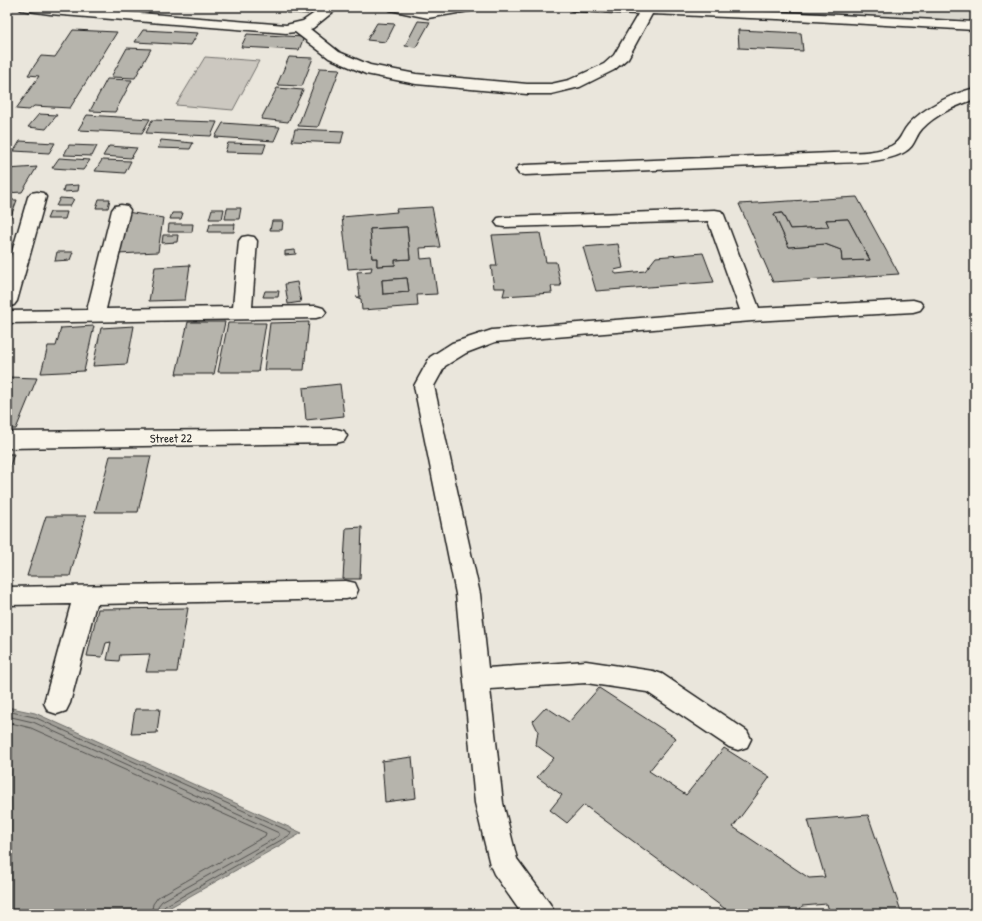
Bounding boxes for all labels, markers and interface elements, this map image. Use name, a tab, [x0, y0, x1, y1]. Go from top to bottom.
street label: Street 22	[150, 429, 192, 447]

